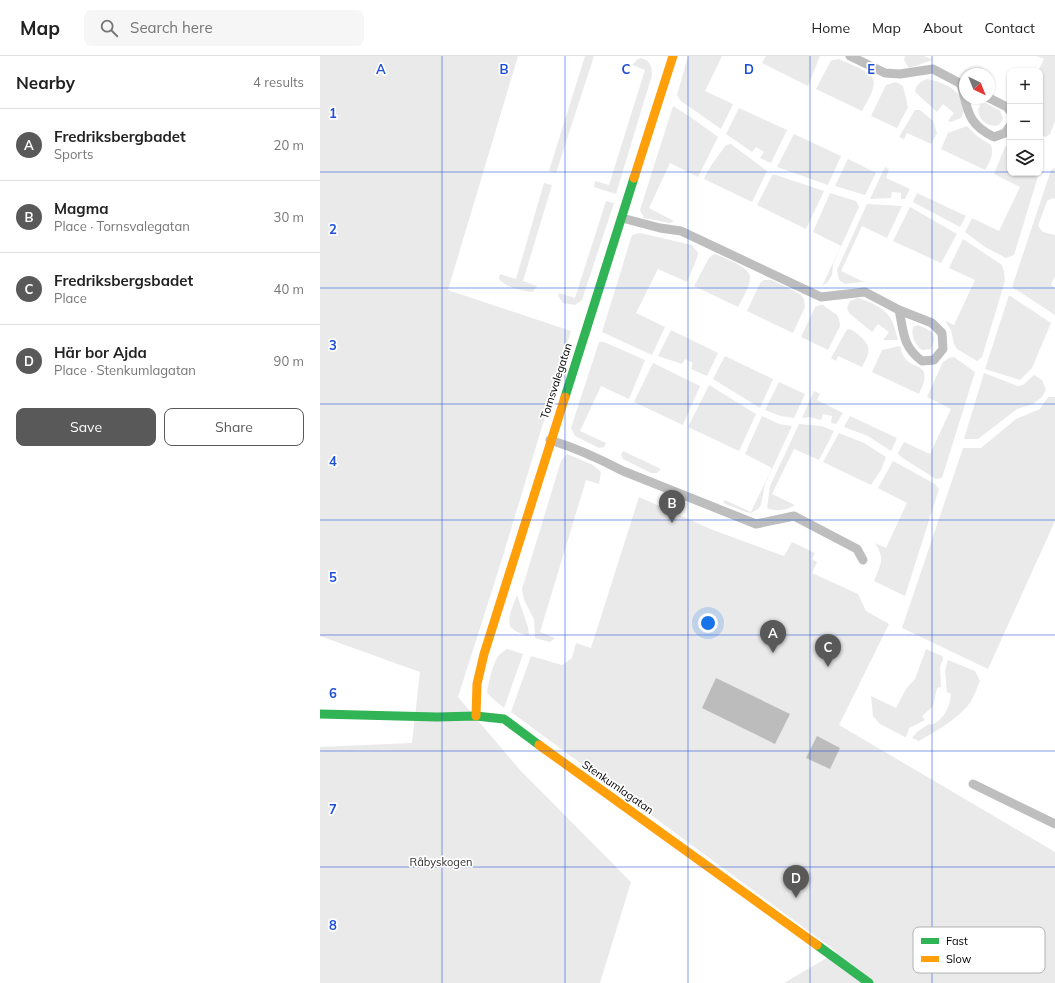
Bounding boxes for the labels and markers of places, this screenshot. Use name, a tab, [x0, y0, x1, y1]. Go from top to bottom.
pin: B	[659, 490, 685, 523]
pin: A	[760, 620, 786, 653]
pin: C	[815, 634, 841, 667]
pin: D	[783, 865, 809, 898]

